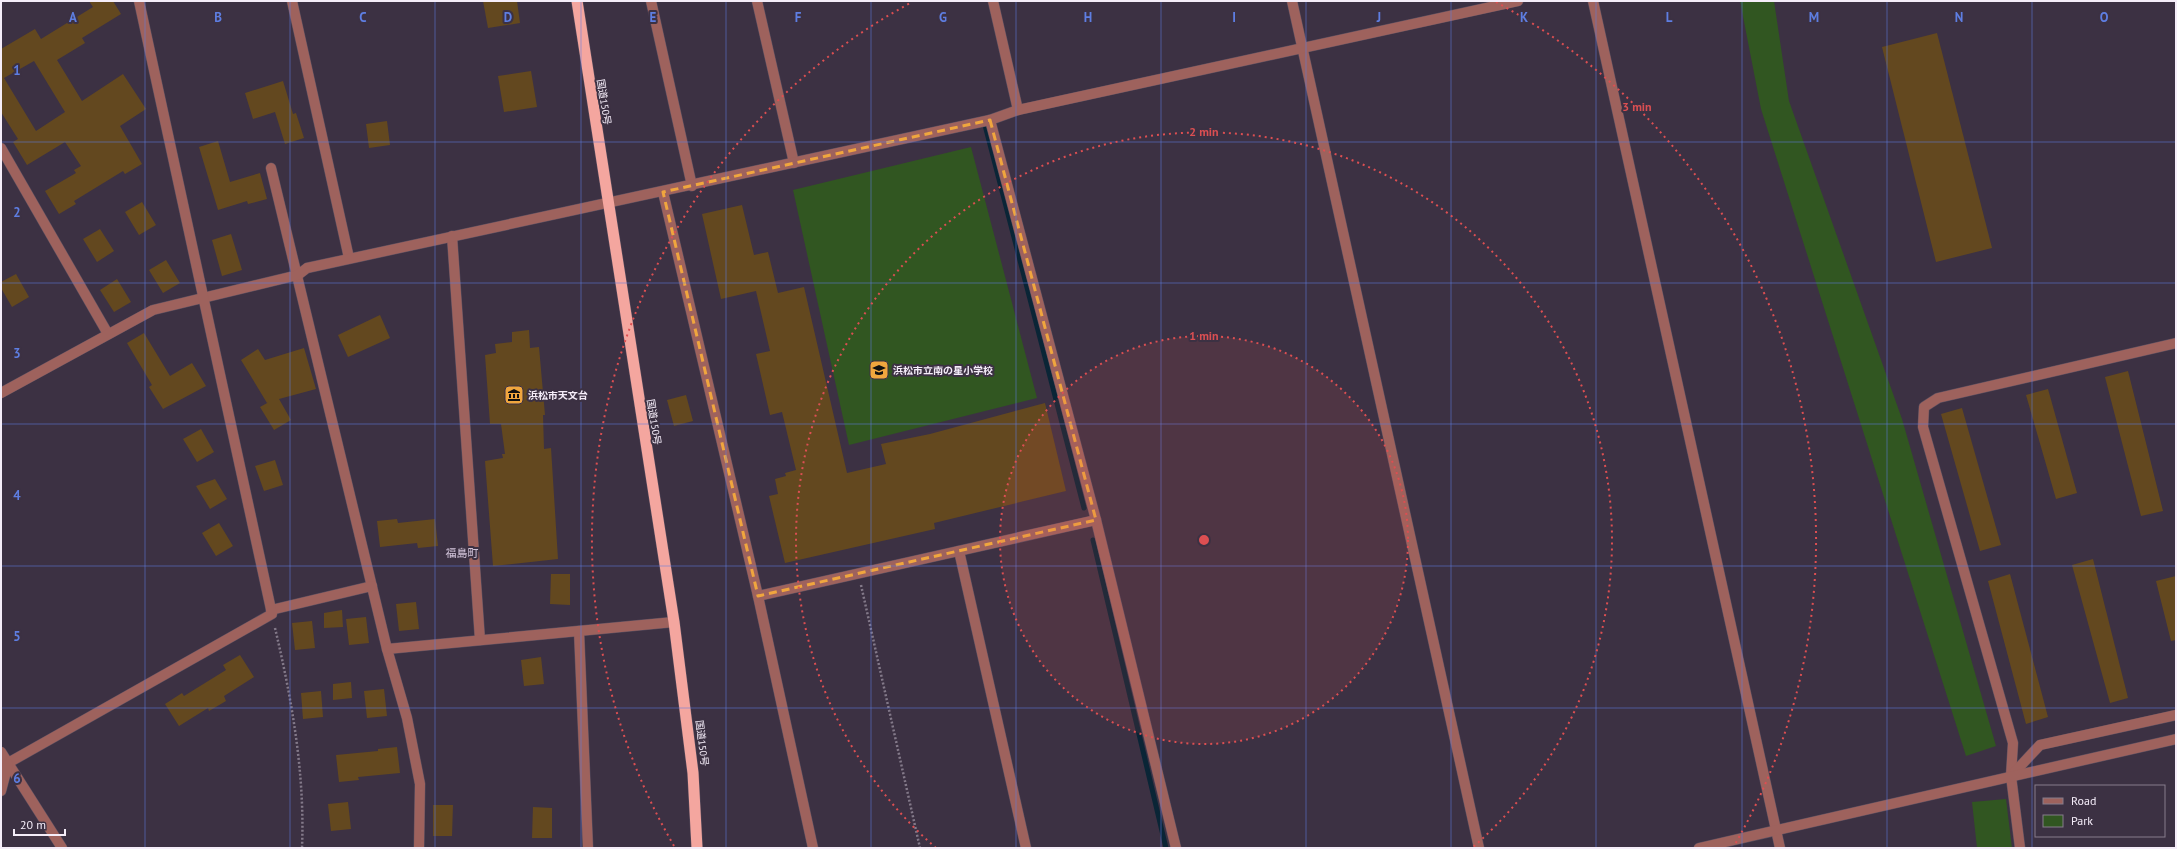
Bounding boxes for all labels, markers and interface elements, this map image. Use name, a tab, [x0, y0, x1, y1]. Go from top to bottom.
text: A	[69, 9, 77, 26]
text: B	[214, 9, 222, 26]
text: C	[359, 9, 367, 26]
text: D	[504, 9, 512, 26]
text: E	[650, 9, 657, 26]
text: F	[795, 9, 802, 26]
text: G	[939, 9, 947, 26]
text: H	[1084, 9, 1092, 26]
text: I	[1232, 9, 1236, 26]
text: J	[1376, 9, 1381, 26]
text: K	[1520, 9, 1528, 26]
text: L	[1666, 9, 1673, 26]
text: M	[1809, 9, 1819, 26]
text: N	[1955, 9, 1963, 26]
text: O	[2100, 9, 2109, 26]
text: 1	[13, 62, 21, 79]
street label: 国道150号	[594, 78, 614, 126]
text: 3 min	[1622, 99, 1652, 114]
text: 2 min	[1189, 124, 1219, 139]
text: 2	[13, 204, 21, 221]
text: 1 min	[1189, 328, 1219, 343]
text: 3	[13, 345, 21, 362]
school or university icon: 浜松市立南の星小学校	[868, 359, 890, 381]
place label: 浜松市立南の星小学校	[893, 364, 993, 377]
museum icon: 浜松市天文台	[503, 384, 525, 406]
place label: 浜松市天文台	[528, 389, 588, 402]
street label: 国道150号	[644, 398, 664, 446]
text: 4	[13, 487, 21, 504]
centre of rings	[1197, 533, 1211, 547]
district label: 福島町	[446, 546, 479, 560]
text: 5	[13, 628, 21, 645]
street label: 国道150号	[693, 719, 711, 767]
text: 6	[13, 770, 21, 787]
legend	[2035, 785, 2165, 837]
text: Road	[2071, 793, 2096, 808]
scale bar	[14, 811, 65, 837]
text: Park	[2071, 813, 2093, 828]
text: 20 m	[20, 817, 46, 832]

